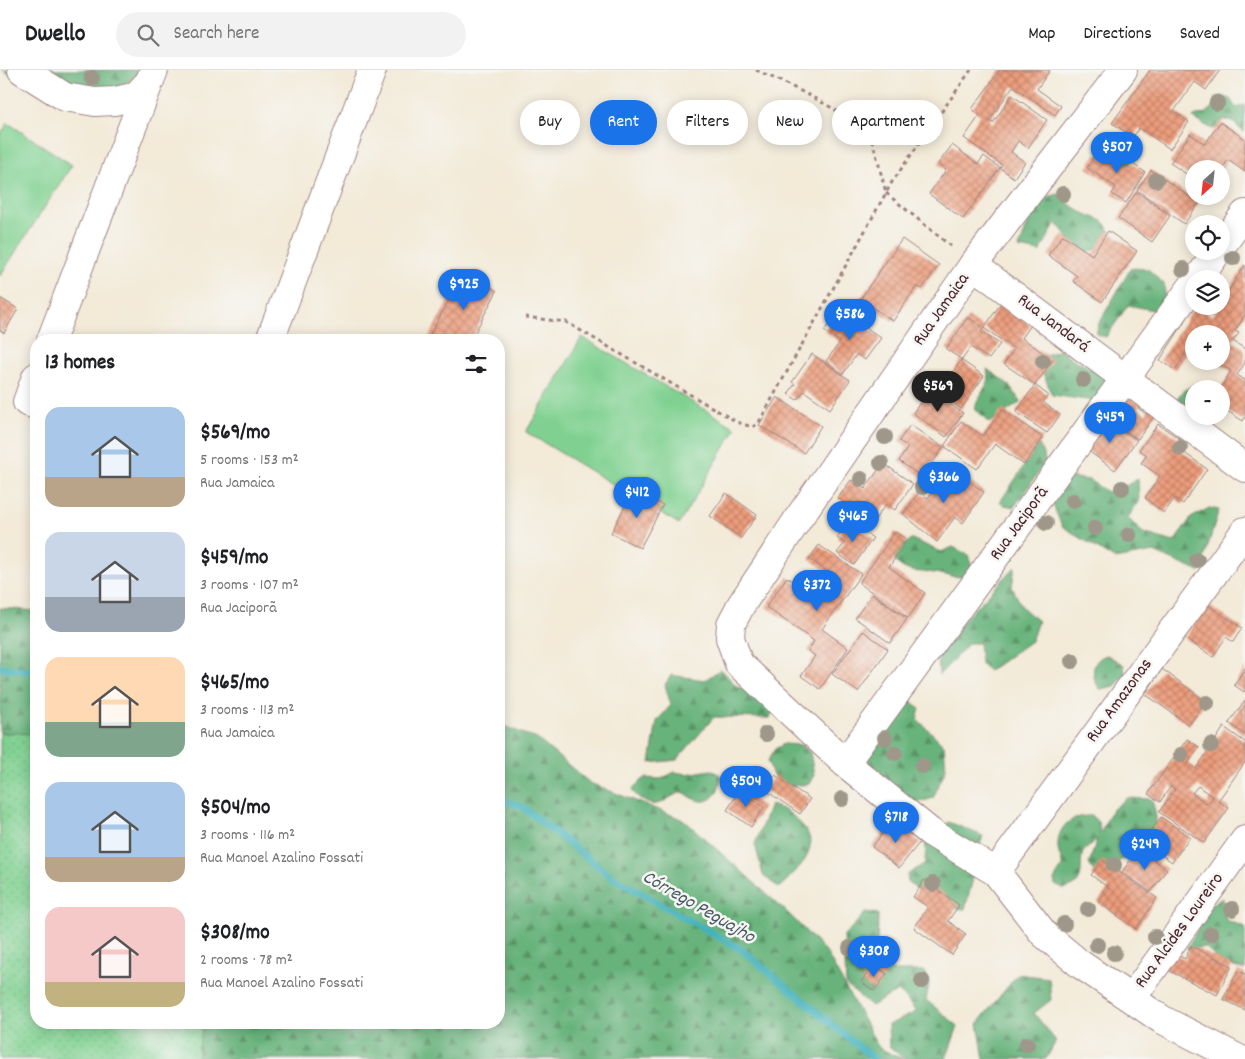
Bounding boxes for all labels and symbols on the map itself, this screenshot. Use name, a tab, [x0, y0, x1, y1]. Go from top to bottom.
pin: $507	[1087, 132, 1147, 174]
north arrow	[1185, 160, 1230, 205]
pin: $925	[434, 268, 494, 311]
street label: Rua Jamaica	[908, 268, 977, 352]
street label: Rua Jandará	[1012, 288, 1094, 360]
pin: $586	[820, 298, 880, 341]
pin: $569	[908, 370, 968, 413]
pin: $459	[1080, 402, 1140, 444]
pin: $366	[914, 462, 974, 504]
pin: $412	[607, 476, 667, 519]
street label: Rua Jaciporã	[984, 482, 1056, 566]
pin: $465	[823, 500, 883, 543]
pin: $372	[787, 570, 847, 612]
street label: Rua Amazonas	[1081, 654, 1159, 748]
pin: $504	[716, 766, 776, 808]
pin: $718	[866, 802, 926, 844]
pin: $249	[1115, 828, 1175, 871]
water label: Córrego Peguajho	[637, 865, 761, 952]
street label: Rua Alcides Loureiro	[1129, 868, 1231, 994]
pin: $308	[844, 936, 904, 978]

